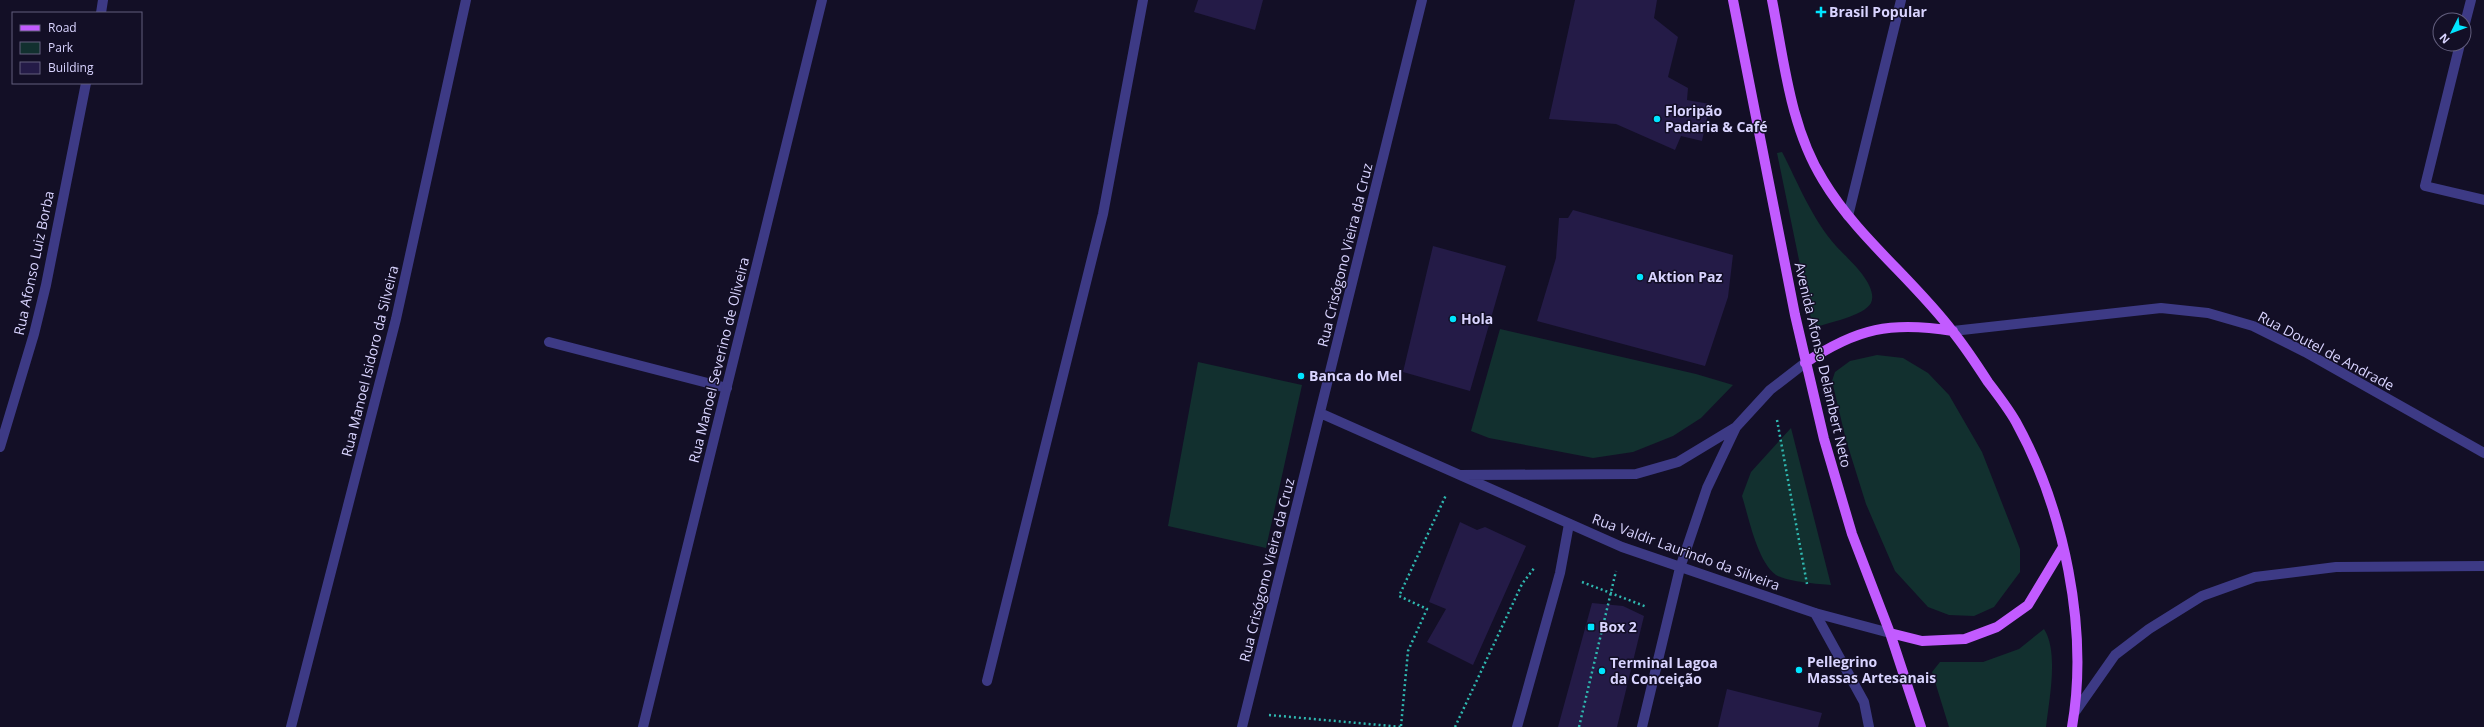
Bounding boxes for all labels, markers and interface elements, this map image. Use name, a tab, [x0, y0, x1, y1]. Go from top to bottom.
place label: Brasil Popular	[1829, 2, 1928, 21]
marker: Brasil Popular	[1816, 7, 1826, 17]
legend	[12, 12, 142, 84]
north arrow	[2432, 12, 2472, 52]
text: Road	[48, 19, 77, 36]
text: N	[2436, 31, 2453, 47]
text: Park	[48, 39, 74, 56]
text: Building	[48, 59, 94, 76]
place label: Floripão Padaria & Café	[1665, 101, 1768, 136]
marker: Floripão Padaria & Café	[1652, 114, 1662, 124]
street label: Rua Crisógono Vieira da Cruz	[1312, 161, 1377, 349]
street label: Rua Afonso Luiz Borba	[9, 189, 58, 337]
street label: Rua Manoel Severino de Oliveira	[684, 255, 753, 465]
street label: Avenida Afonso Delambert Neto	[1791, 260, 1856, 469]
street label: Rua Manoel Isidoro da Silveira	[337, 263, 403, 459]
place label: Aktion Paz	[1648, 267, 1722, 286]
marker: Aktion Paz	[1635, 272, 1645, 282]
street label: Rua Doutel de Andrade	[2255, 307, 2398, 395]
place label: Hola	[1461, 309, 1493, 328]
marker: Hola	[1448, 314, 1458, 324]
place label: Banca do Mel	[1309, 366, 1402, 385]
marker: Banca do Mel	[1296, 371, 1306, 381]
street label: Rua Crisógono Vieira da Cruz	[1234, 476, 1299, 664]
street label: Rua Valdir Laurindo da Silveira	[1590, 509, 1783, 594]
place label: Box 2	[1599, 617, 1637, 636]
marker: Box 2	[1586, 622, 1596, 632]
place label: Pellegrino Massas Artesanais	[1807, 652, 1936, 687]
place label: Terminal Lagoa da Conceição	[1610, 653, 1718, 688]
marker: Pellegrino Massas Artesanais	[1794, 665, 1804, 675]
marker: Terminal Lagoa da Conceição	[1597, 666, 1607, 676]

